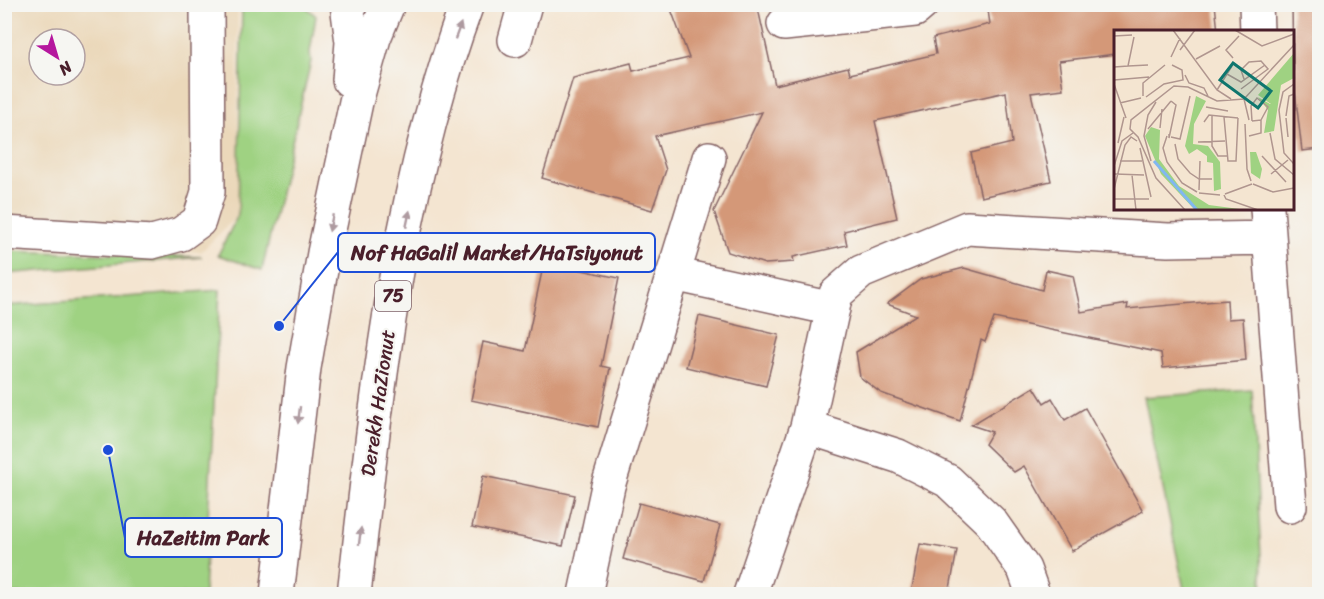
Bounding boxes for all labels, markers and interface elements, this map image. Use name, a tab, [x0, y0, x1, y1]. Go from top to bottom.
one-way arrow	[453, 22, 463, 40]
north arrow	[27, 27, 87, 87]
inset map	[1114, 30, 1294, 210]
text: N	[52, 53, 80, 84]
one-way arrow	[404, 210, 414, 228]
one-way arrow	[325, 214, 335, 232]
callout: Nof HaGalil Market/HaTsiyonut	[338, 233, 655, 272]
text: Nof HaGalil Market/HaTsiyonut	[350, 234, 644, 272]
road number: 75	[375, 281, 411, 311]
street label: Derekh HaZionut	[350, 327, 406, 479]
one-way arrow	[294, 406, 303, 425]
callout: HaZeitim Park	[125, 518, 282, 557]
text: HaZeitim Park	[136, 519, 270, 557]
one-way arrow	[356, 527, 365, 546]

